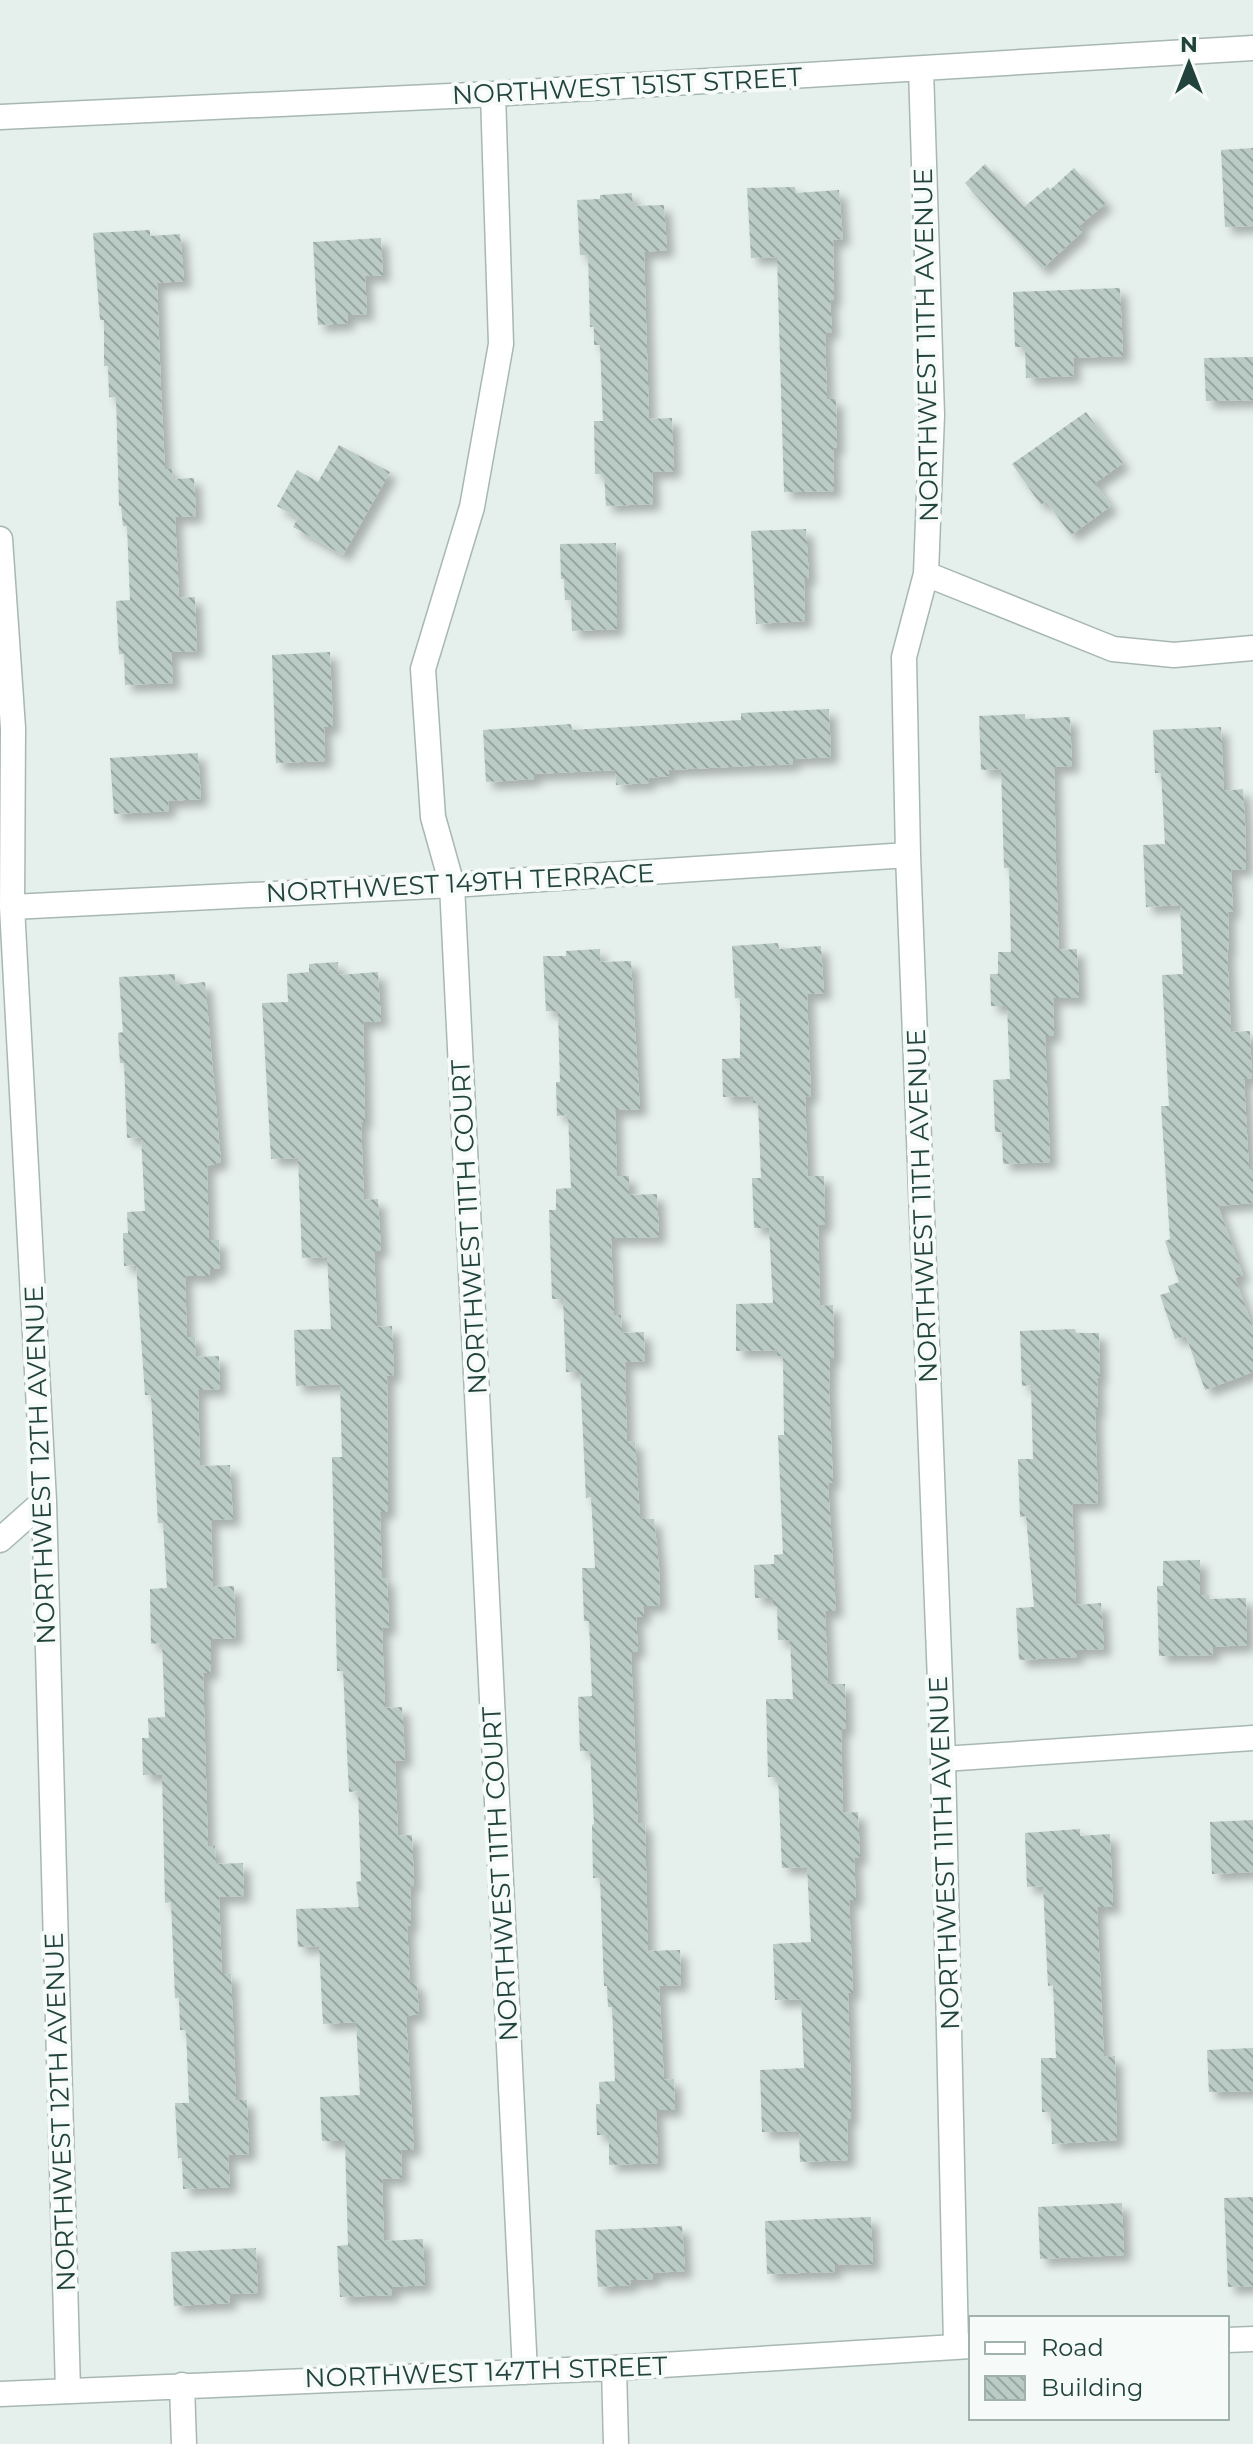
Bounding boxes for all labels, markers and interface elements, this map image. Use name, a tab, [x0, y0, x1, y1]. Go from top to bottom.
north arrow	[1149, 24, 1229, 104]
text: N	[1180, 31, 1198, 58]
street label: NORTHWEST 151ST STREET	[451, 61, 803, 111]
street label: NORTHWEST 11TH AVENUE	[907, 168, 945, 522]
street label: NORTHWEST 149TH TERRACE	[265, 857, 655, 909]
street label: NORTHWEST 11TH AVENUE	[900, 1028, 944, 1384]
street label: NORTHWEST 11TH COURT	[444, 1059, 494, 1395]
street label: NORTHWEST 12TH AVENUE	[18, 1285, 62, 1645]
street label: NORTHWEST 11TH AVENUE	[922, 1675, 966, 2031]
street label: NORTHWEST 11TH COURT	[475, 1706, 525, 2042]
street label: NORTHWEST 12TH AVENUE	[38, 1932, 82, 2292]
legend	[969, 2316, 1229, 2420]
text: Road	[1041, 2333, 1104, 2362]
street label: NORTHWEST 147TH STREET	[304, 2350, 668, 2394]
text: Building	[1041, 2373, 1144, 2402]

